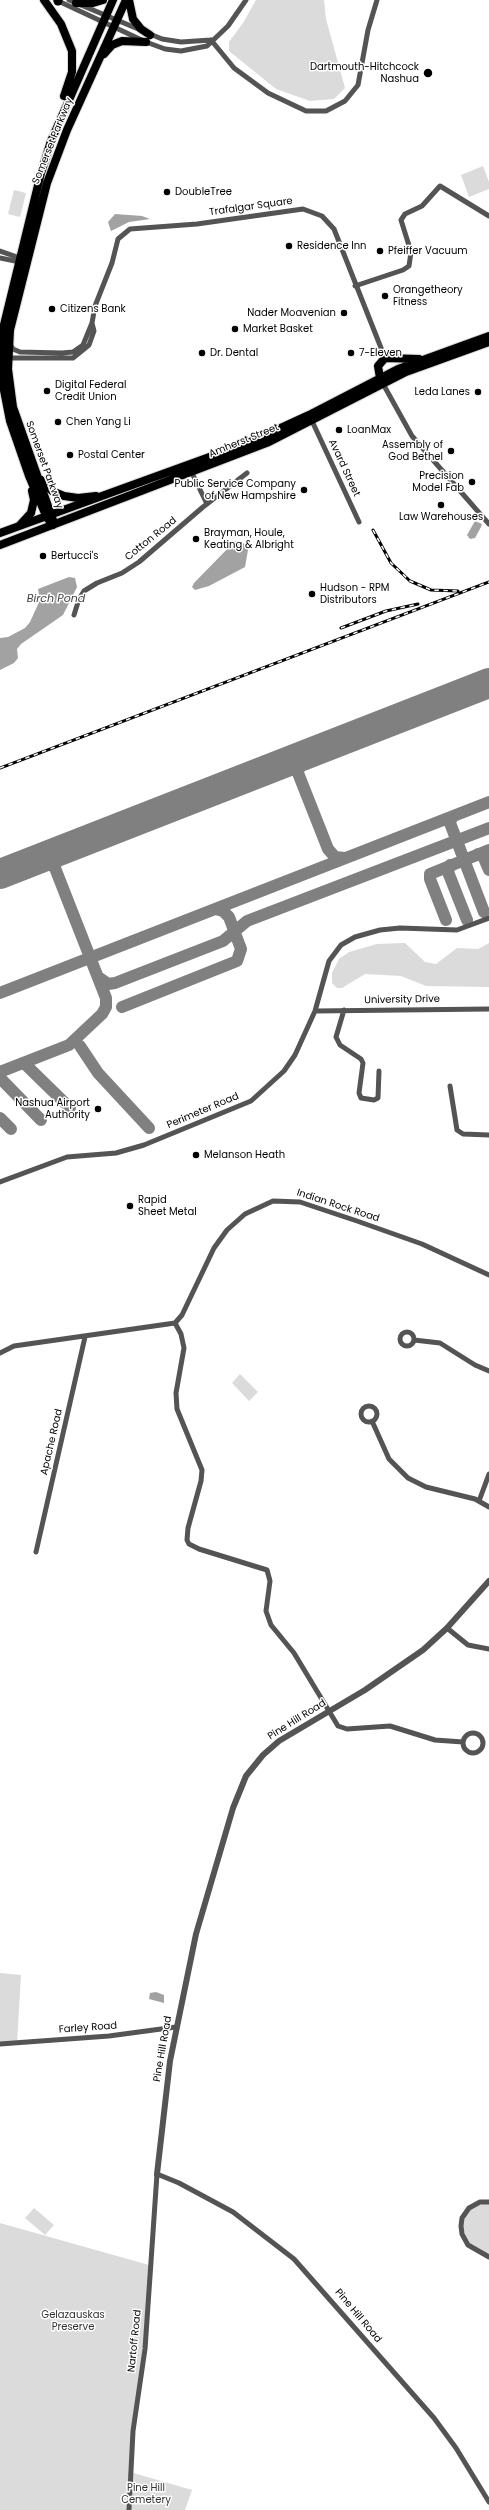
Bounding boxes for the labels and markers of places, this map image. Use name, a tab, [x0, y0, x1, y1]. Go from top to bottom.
place label: Dartmouth-Hitchcock Nashua	[310, 61, 419, 84]
marker: Dartmouth-Hitchcock Nashua	[422, 67, 434, 79]
place label: DoubleTree	[175, 186, 232, 198]
marker: DoubleTree	[162, 187, 172, 197]
place label: Residence Inn	[297, 240, 367, 252]
marker: Residence Inn	[284, 241, 294, 251]
place label: Pfeiffer Vacuum	[388, 245, 468, 257]
marker: Pfeiffer Vacuum	[375, 246, 385, 256]
place label: Orangetheory Fitness	[393, 284, 463, 308]
marker: Orangetheory Fitness	[380, 291, 390, 301]
place label: Citizens Bank	[60, 303, 126, 315]
marker: Citizens Bank	[47, 304, 57, 314]
place label: Nader Moavenian	[247, 307, 336, 319]
marker: Nader Moavenian	[339, 308, 349, 318]
place label: Market Basket	[243, 323, 313, 335]
marker: Market Basket	[230, 324, 240, 334]
place label: Dr. Dental	[210, 347, 258, 359]
place label: 7-Eleven	[359, 347, 402, 359]
marker: Dr. Dental	[197, 348, 207, 358]
marker: 7-Eleven	[346, 348, 356, 358]
place label: Digital Federal Credit Union	[55, 379, 126, 402]
marker: Digital Federal Credit Union	[42, 386, 52, 396]
place label: Leda Lanes	[414, 386, 470, 398]
marker: Leda Lanes	[473, 387, 483, 397]
place label: Chen Yang Li	[66, 416, 131, 428]
marker: Chen Yang Li	[53, 417, 63, 427]
place label: LoanMax	[347, 424, 391, 436]
marker: LoanMax	[334, 425, 344, 435]
place label: Assembly of God Bethel	[382, 439, 443, 462]
marker: Assembly of God Bethel	[446, 446, 456, 456]
place label: Postal Center	[78, 449, 145, 461]
marker: Postal Center	[65, 450, 75, 460]
place label: Precision Model Fab	[412, 470, 464, 494]
marker: Precision Model Fab	[467, 477, 477, 487]
place label: Public Service Company of New Hampshire	[175, 478, 296, 502]
marker: Public Service Company of New Hampshire	[299, 485, 309, 495]
marker: Law Warehouses	[436, 500, 446, 510]
place label: Law Warehouses	[399, 511, 483, 523]
place label: Brayman, Houle, Keating & Albright	[204, 527, 294, 550]
marker: Brayman, Houle, Keating & Albright	[191, 534, 201, 544]
place label: Bertucci's	[51, 550, 99, 562]
marker: Bertucci's	[38, 551, 48, 561]
place label: Hudson - RPM Distributors	[320, 582, 389, 606]
marker: Hudson - RPM Distributors	[307, 589, 317, 599]
place label: Nashua Airport Authority	[15, 1097, 90, 1120]
marker: Nashua Airport Authority	[93, 1104, 103, 1114]
place label: Melanson Heath	[204, 1149, 285, 1161]
marker: Melanson Heath	[191, 1150, 201, 1160]
place label: Rapid Sheet Metal	[138, 1194, 197, 1218]
marker: Rapid Sheet Metal	[125, 1201, 135, 1211]

